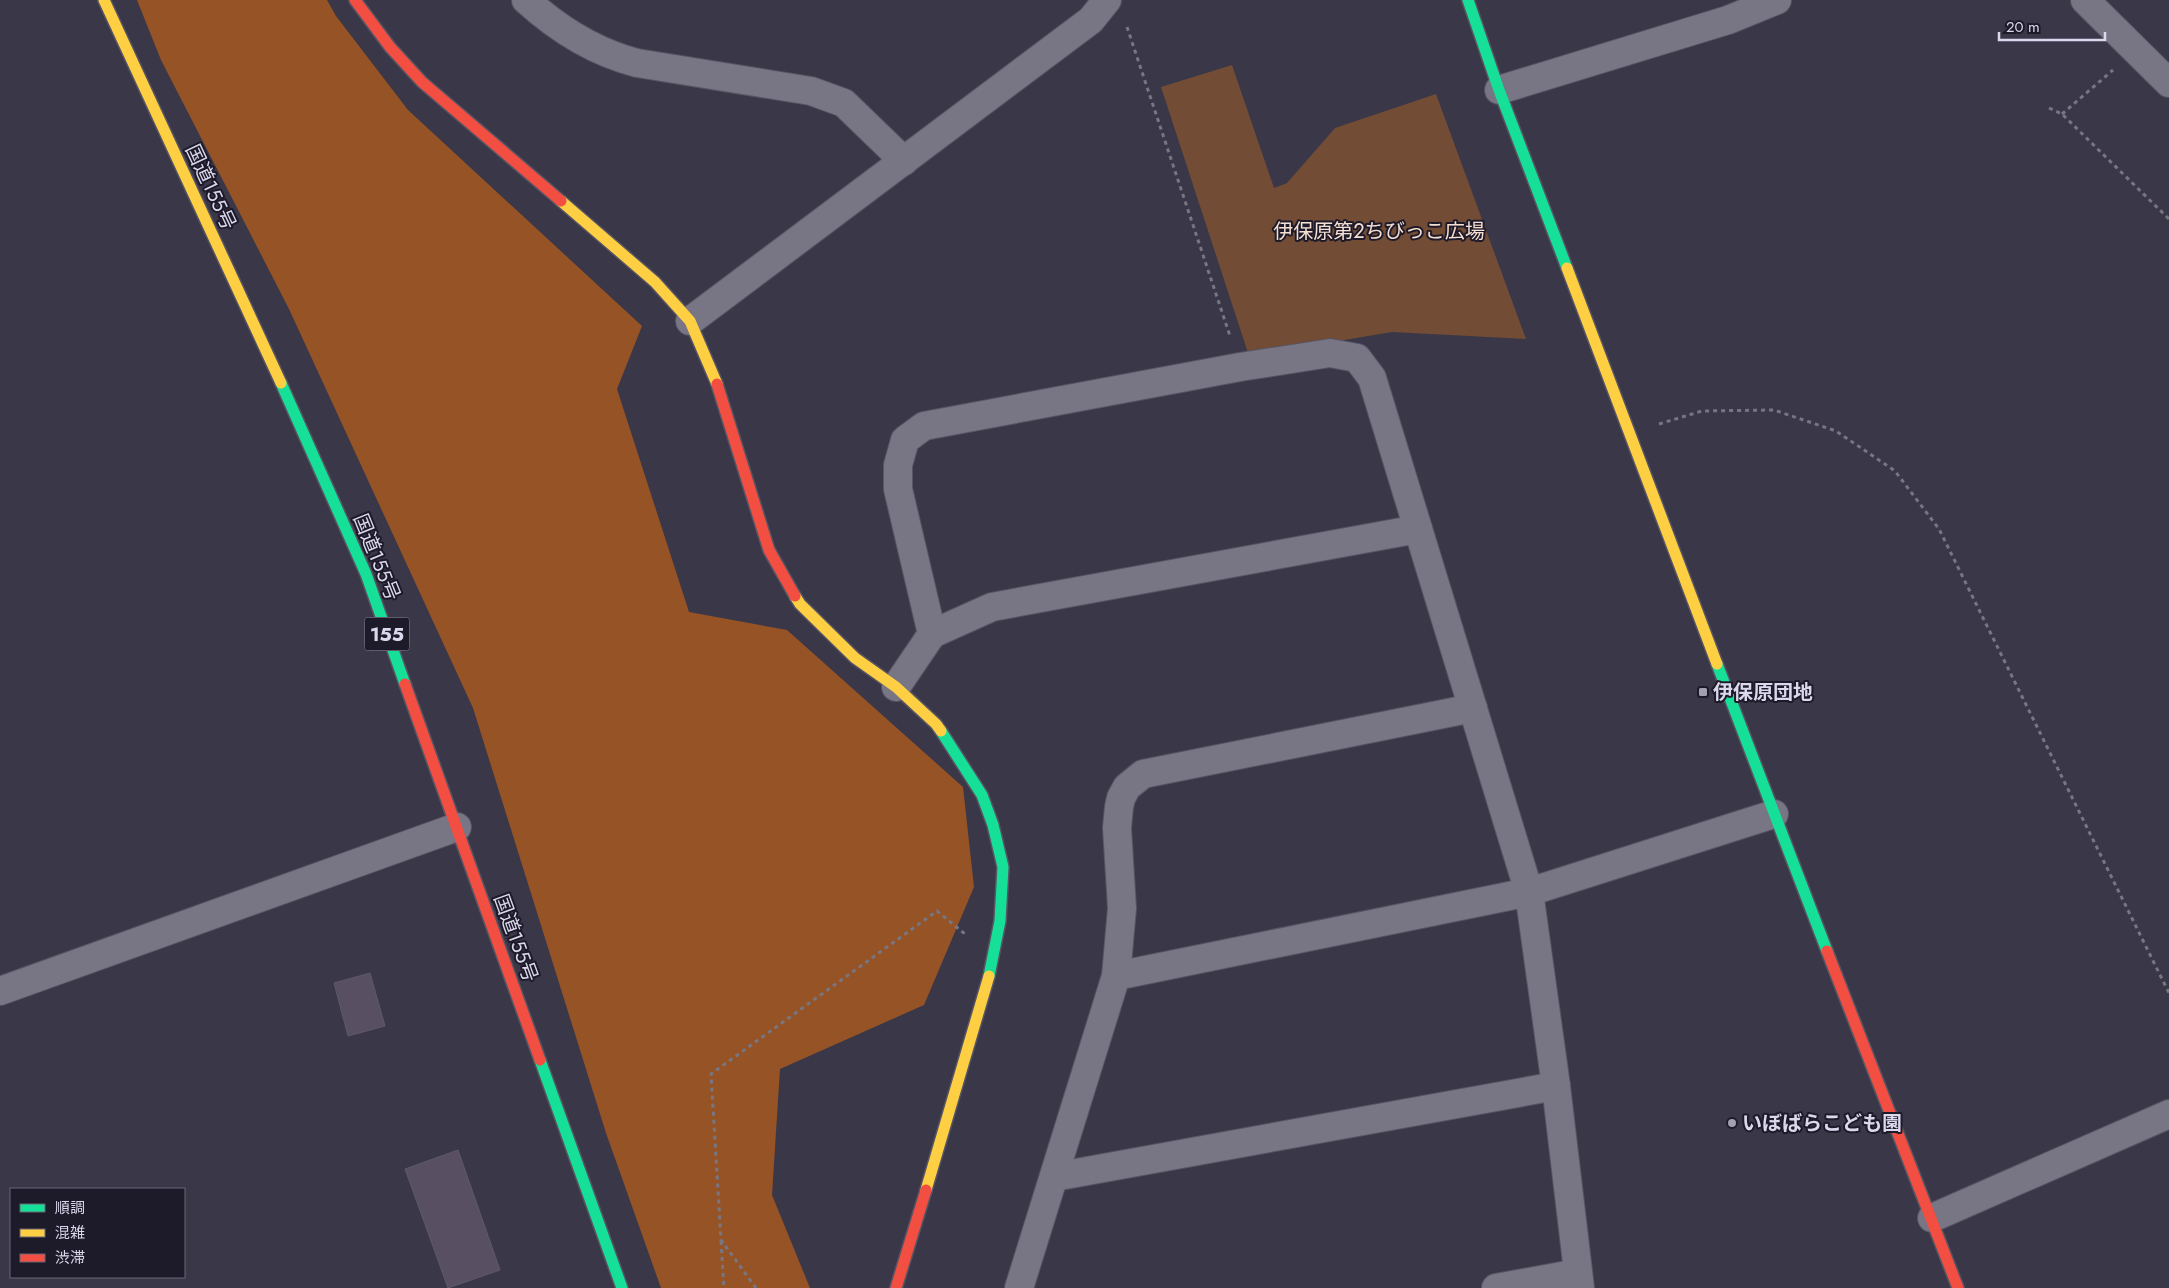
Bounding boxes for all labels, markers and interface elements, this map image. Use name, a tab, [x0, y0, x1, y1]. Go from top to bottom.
scale bar	[1999, 10, 2105, 42]
text: 20 m	[2006, 16, 2040, 38]
street label: 国道155号	[178, 140, 243, 235]
park label: 伊保原第2ちびっこ広場	[1273, 217, 1485, 246]
street label: 国道155号	[346, 509, 407, 605]
road number: 155	[364, 618, 410, 650]
place label: 伊保原団地	[1713, 678, 1813, 707]
marker: 伊保原団地	[1697, 686, 1709, 698]
street label: 国道155号	[486, 890, 545, 986]
place label: いぼばらこども園	[1742, 1109, 1902, 1138]
marker: いぼばらこども園	[1726, 1117, 1738, 1129]
legend	[10, 1188, 185, 1278]
text: 順調	[55, 1197, 85, 1219]
text: 混雑	[55, 1222, 85, 1244]
text: 渋滞	[55, 1247, 85, 1269]

